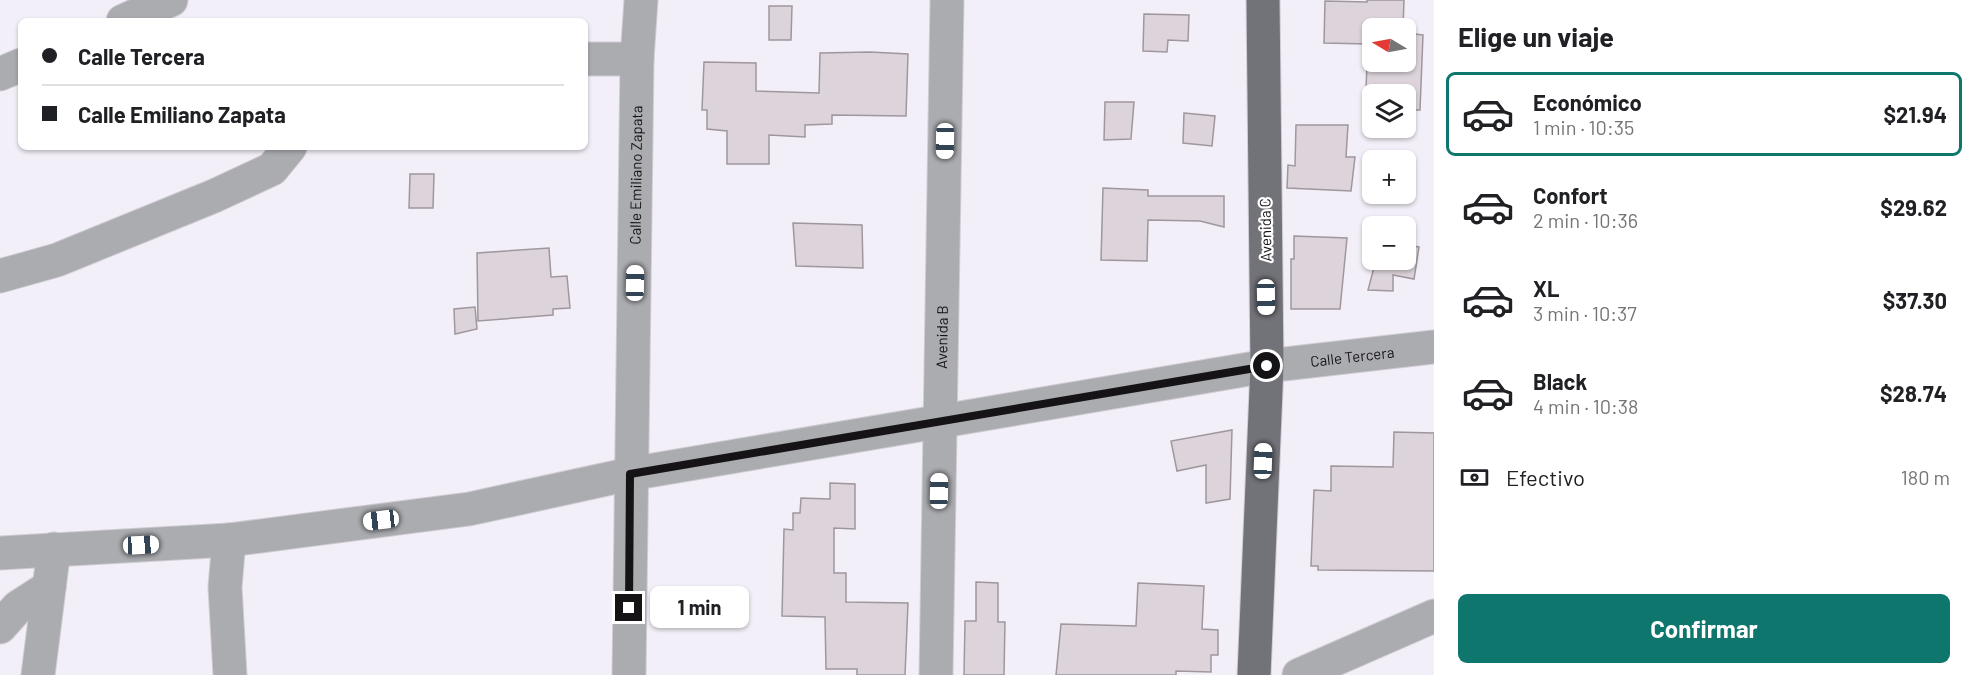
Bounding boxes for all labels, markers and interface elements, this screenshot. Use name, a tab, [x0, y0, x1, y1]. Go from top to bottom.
north arrow	[1362, 18, 1416, 72]
map controls	[1362, 18, 1416, 270]
text: Elige un viaje	[1458, 20, 1614, 52]
text: Calle Tercera	[78, 43, 205, 69]
button: layers	[1362, 84, 1416, 138]
icon: car	[1461, 87, 1515, 141]
text: Económico	[1533, 89, 1642, 115]
text: Calle Emiliano Zapata	[78, 101, 286, 127]
text: $21.94	[1884, 101, 1947, 127]
street label: Calle Emiliano Zapata	[626, 105, 645, 245]
text: 1 min · 10:35	[1533, 115, 1634, 139]
car	[936, 123, 954, 159]
button: +	[1362, 150, 1416, 204]
icon: car	[1461, 180, 1515, 234]
text: Confort	[1533, 182, 1608, 208]
text: $29.62	[1880, 194, 1947, 220]
street label: Avenida C	[1255, 198, 1275, 262]
text: 2 min · 10:36	[1533, 208, 1638, 232]
button: −	[1362, 216, 1416, 270]
car	[626, 265, 644, 301]
icon: car	[1461, 273, 1515, 327]
text: XL	[1533, 275, 1559, 301]
car	[1257, 279, 1275, 315]
text: $37.30	[1883, 287, 1947, 313]
text: 3 min · 10:37	[1533, 301, 1637, 325]
street label: Avenida B	[932, 305, 951, 369]
street label: Calle Tercera	[1309, 343, 1395, 370]
route start	[1253, 352, 1280, 379]
icon: car	[1461, 366, 1515, 420]
text: Black	[1533, 368, 1587, 394]
text: $28.74	[1880, 380, 1947, 406]
text: 4 min · 10:38	[1533, 394, 1638, 418]
car	[1253, 443, 1273, 479]
icon: cash	[1458, 461, 1491, 494]
text: Efectivo	[1506, 464, 1585, 490]
text: 180 m	[1901, 465, 1950, 489]
car	[930, 473, 948, 509]
car	[362, 509, 400, 531]
car	[123, 535, 159, 555]
callout: 1 min	[650, 587, 749, 629]
route end	[615, 594, 642, 621]
button: Confirmar	[1458, 594, 1950, 663]
text: 1 min	[678, 595, 721, 619]

